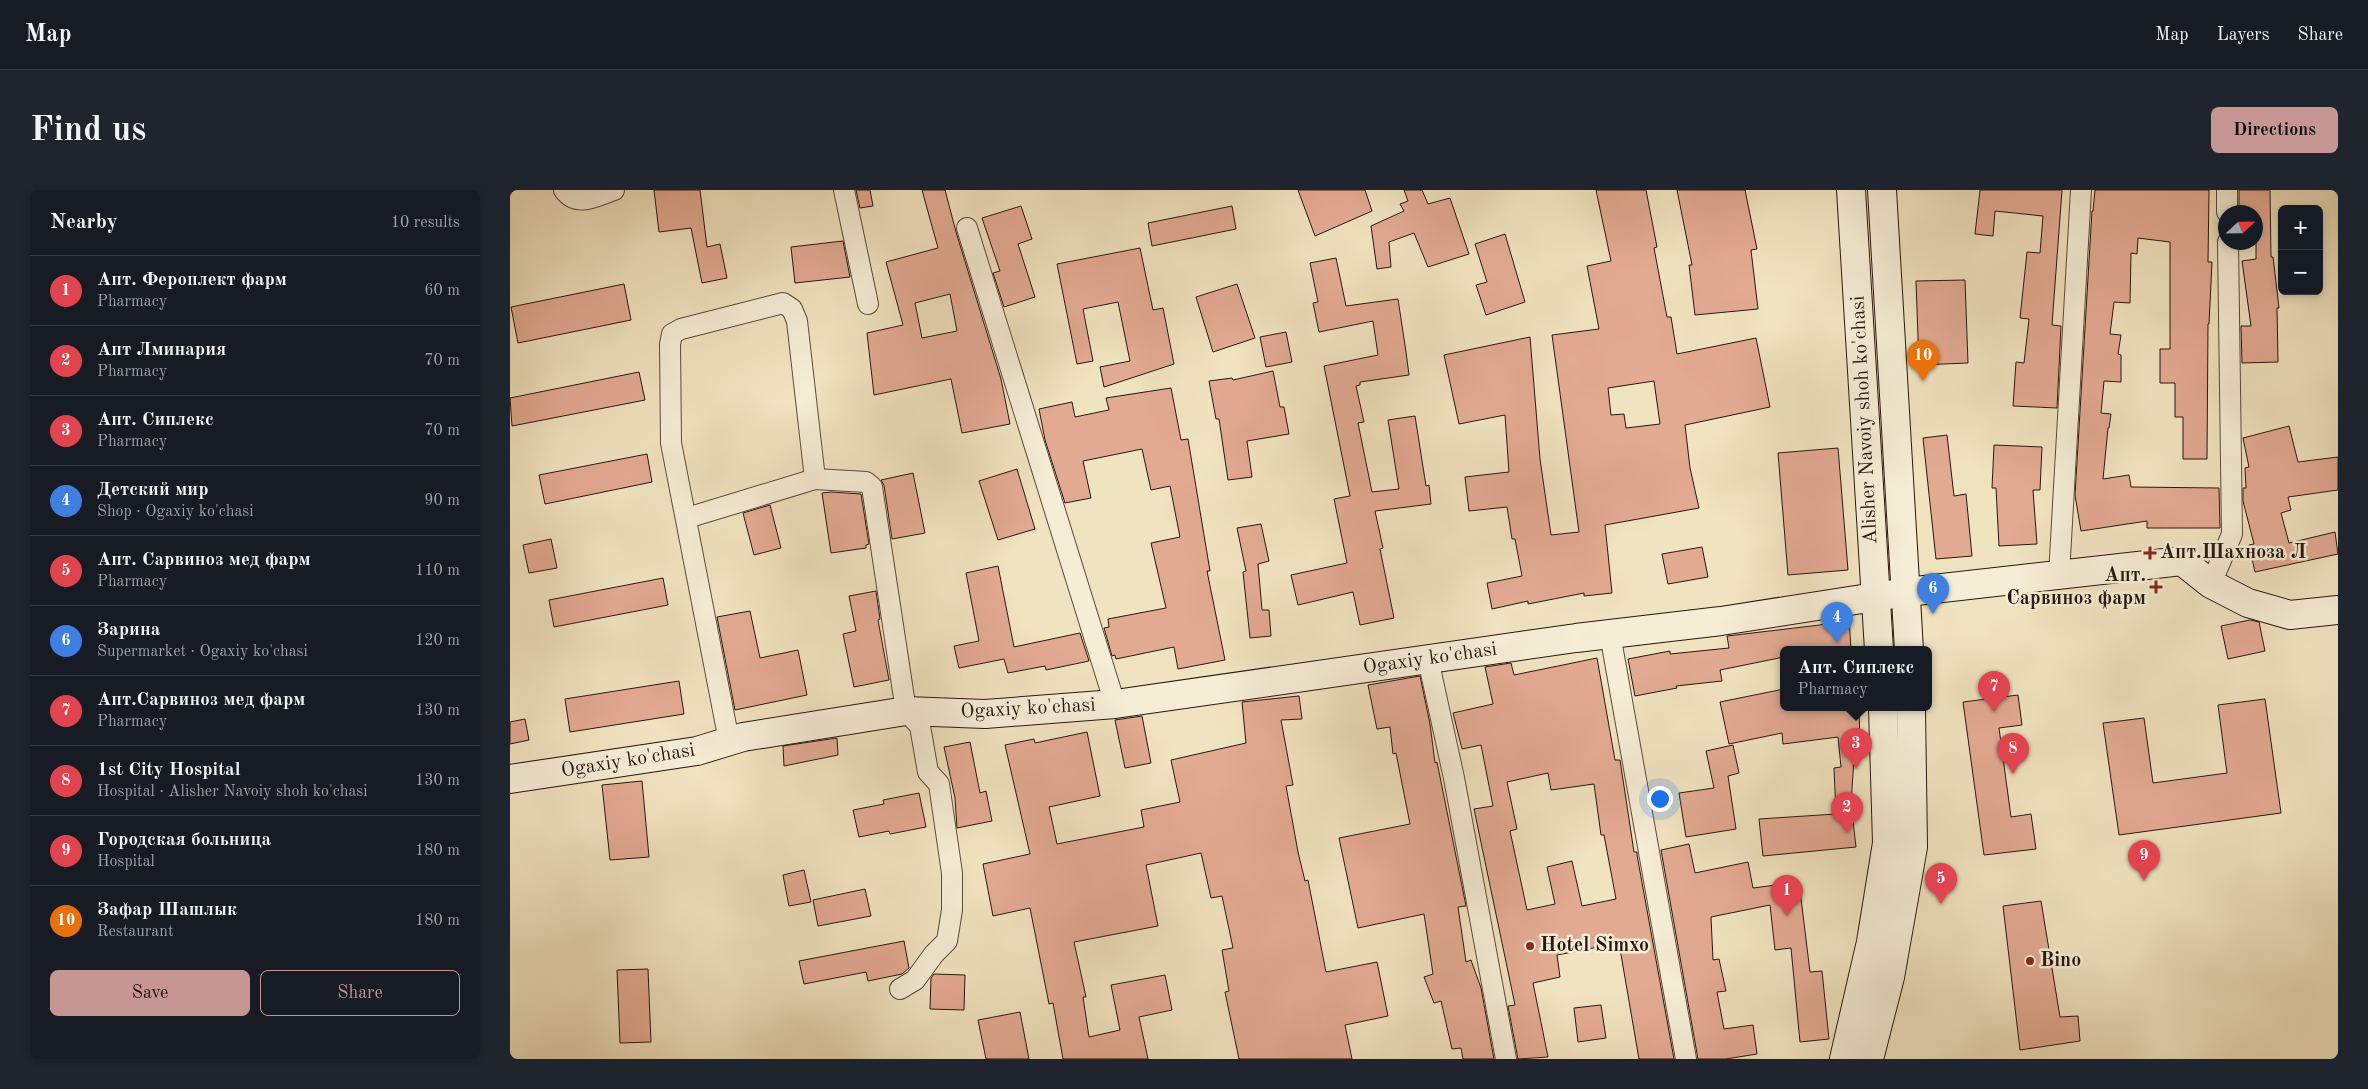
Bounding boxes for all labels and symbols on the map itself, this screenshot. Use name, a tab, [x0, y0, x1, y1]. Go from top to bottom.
north arrow	[2218, 205, 2263, 250]
street label: Alisher Navoiy shoh ko'chasi	[1848, 295, 1882, 545]
pin: 10	[1907, 340, 1939, 381]
place label: Апт.Шахноза Л	[2160, 543, 2306, 563]
marker: Апт.Шахноза Л	[2144, 547, 2156, 559]
place label: Апт. Сарвиноз фарм	[2006, 566, 2146, 609]
pin: 6	[1917, 573, 1949, 614]
marker: Апт. Сарвиноз фарм	[2150, 581, 2162, 593]
pin: 4	[1821, 602, 1853, 643]
street label: Ogaxiy ko'chasi	[1362, 640, 1498, 678]
pin: 7	[1978, 671, 2010, 712]
street label: Ogaxiy ko'chasi	[960, 695, 1096, 723]
pin: 3	[1840, 728, 1872, 769]
pin: 8	[1997, 733, 2029, 774]
street label: Ogaxiy ko'chasi	[560, 741, 696, 781]
your location	[1647, 786, 1673, 812]
pin: 2	[1831, 792, 1863, 833]
pin: 9	[2128, 840, 2160, 881]
pin: 5	[1925, 863, 1957, 904]
pin: 1	[1771, 875, 1803, 916]
place label: Hotel Simxo	[1540, 936, 1649, 956]
marker: Hotel Simxo	[1524, 940, 1536, 952]
place label: Bino	[2040, 951, 2081, 971]
marker: Bino	[2024, 955, 2036, 967]

